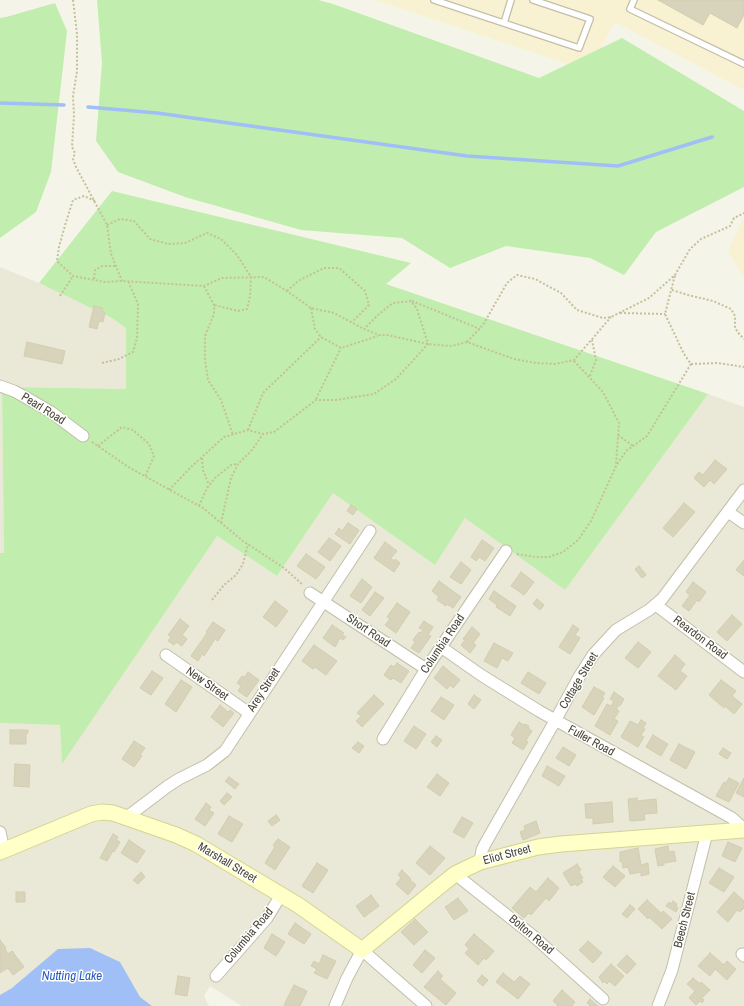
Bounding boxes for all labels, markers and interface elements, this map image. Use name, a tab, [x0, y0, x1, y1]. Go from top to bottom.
street label: Pearl Road	[18, 390, 68, 428]
street label: Short Road	[343, 611, 393, 651]
street label: Columbia Road	[418, 612, 468, 676]
street label: Reardon Road	[670, 613, 730, 663]
street label: Cottage Street	[556, 650, 602, 712]
street label: New Street	[183, 664, 231, 704]
street label: Arey Street	[245, 665, 283, 715]
street label: Fuller Road	[565, 722, 617, 760]
street label: Marshall Street	[195, 840, 259, 886]
street label: Eliot Street	[482, 842, 532, 868]
street label: Beech Street	[671, 891, 699, 949]
street label: Columbia Road	[222, 905, 276, 967]
street label: Bolton Road	[506, 912, 556, 958]
water label: Nutting Lake	[42, 969, 102, 985]

